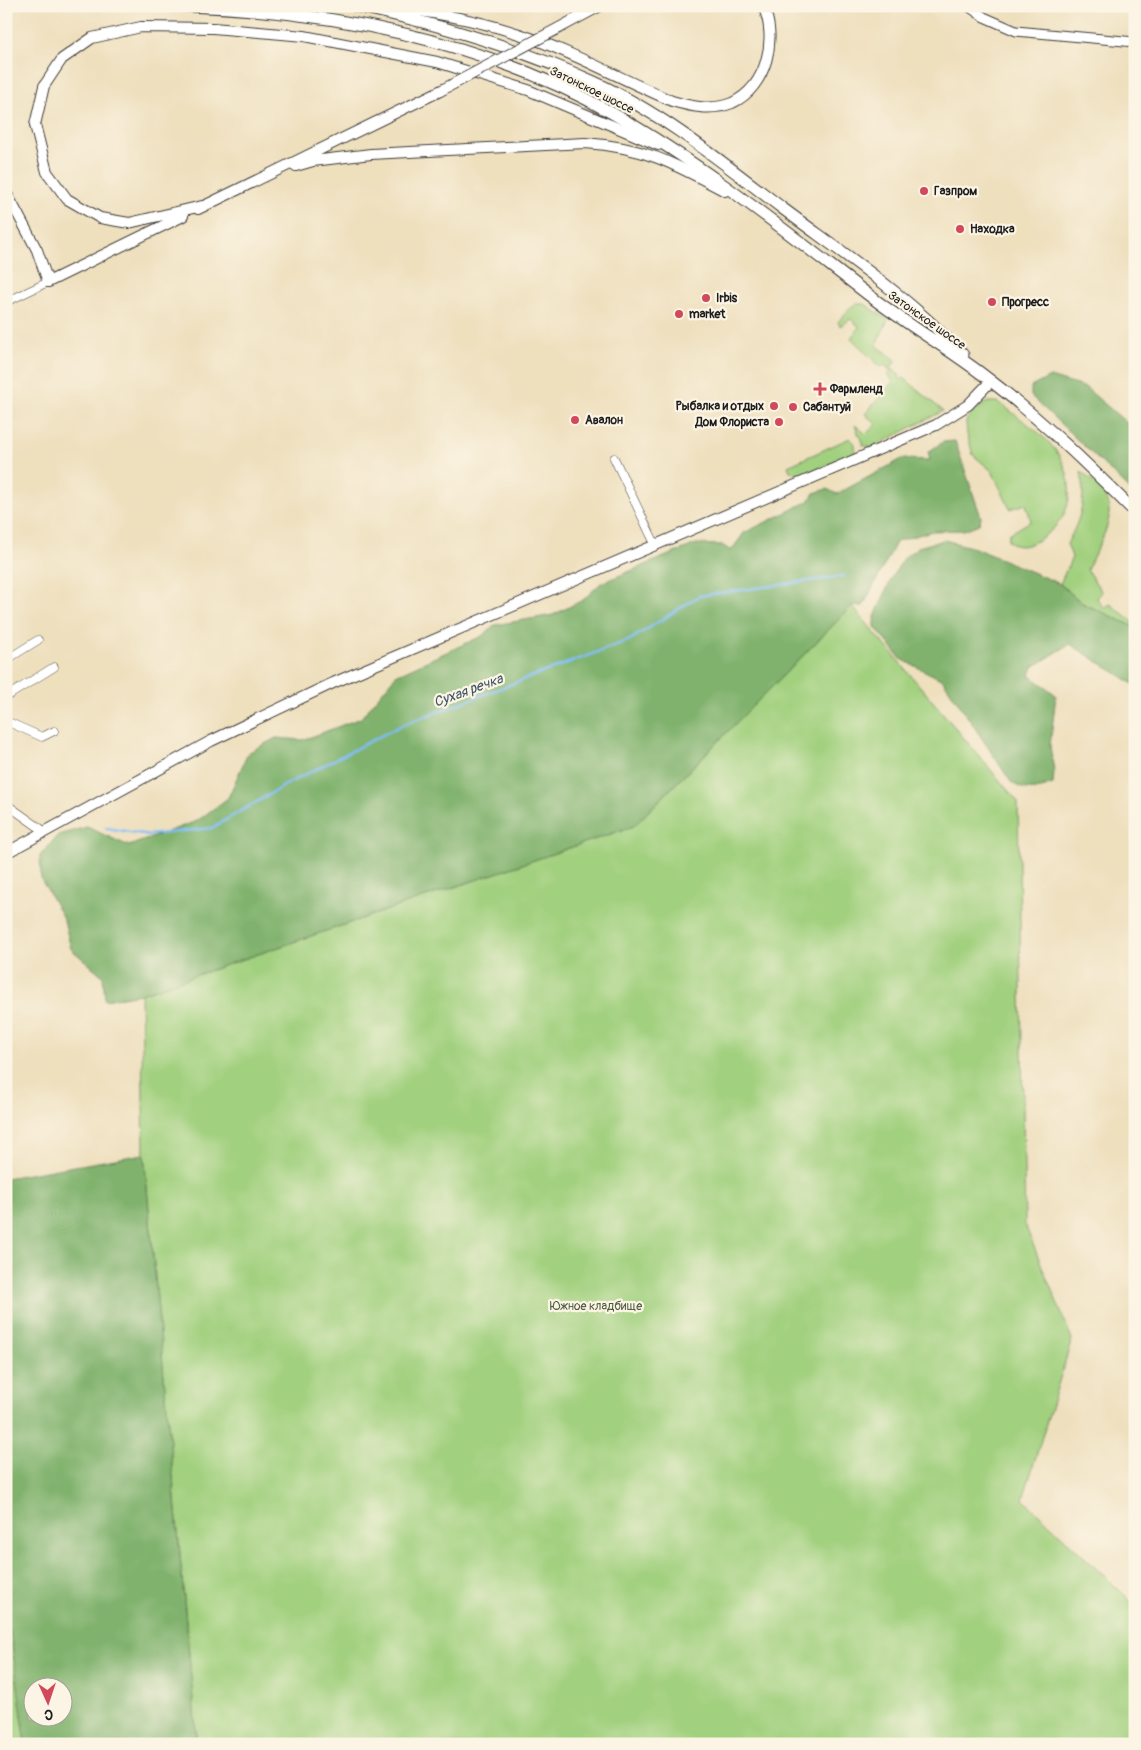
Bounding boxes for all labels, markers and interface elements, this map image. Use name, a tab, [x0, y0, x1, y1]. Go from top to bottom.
street label: Затонское шоссе	[547, 64, 636, 117]
place label: Газпром	[934, 184, 977, 199]
marker: Газпром	[918, 185, 930, 197]
place label: Находка	[970, 222, 1015, 237]
marker: Находка	[954, 223, 966, 235]
street label: Затонское шоссе	[885, 288, 969, 353]
place label: Irbis	[716, 291, 738, 306]
marker: Irbis	[700, 292, 712, 304]
place label: Прогресс	[1002, 295, 1049, 310]
marker: Прогресс	[986, 296, 998, 308]
place label: market	[689, 307, 726, 322]
marker: market	[673, 308, 685, 320]
place label: Фармленд	[829, 382, 883, 397]
marker: Фармленд	[814, 383, 826, 395]
place label: Рыбалка и отдых	[676, 399, 764, 414]
marker: Рыбалка и отдых	[768, 400, 780, 412]
place label: Сабантуй	[803, 400, 851, 415]
marker: Сабантуй	[787, 401, 799, 413]
place label: Авалон	[585, 413, 623, 428]
marker: Авалон	[569, 414, 581, 426]
place label: Дом Флориста	[695, 415, 769, 430]
marker: Дом Флориста	[773, 416, 785, 428]
water label: Сухая речка	[431, 670, 506, 711]
park label: Южное кладбище	[550, 1299, 642, 1314]
north arrow	[22, 1678, 72, 1728]
text: С	[44, 1706, 53, 1723]

